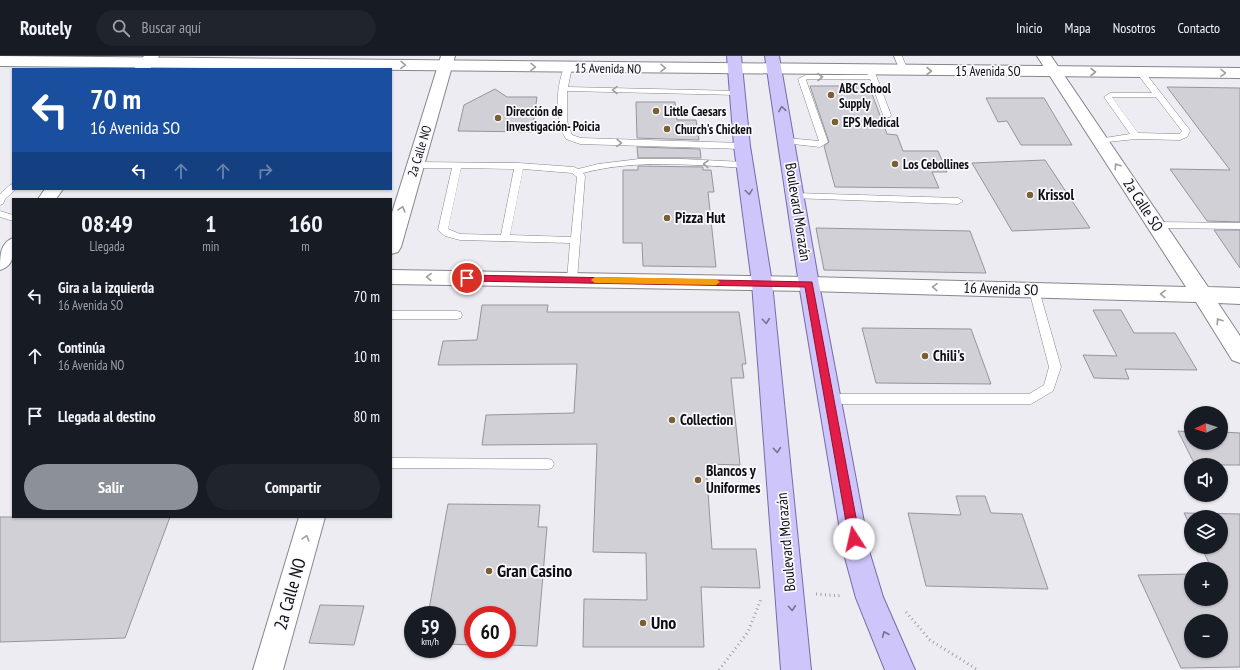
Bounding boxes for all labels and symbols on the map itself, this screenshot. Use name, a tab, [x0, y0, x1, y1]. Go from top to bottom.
street label: 15 Avenida NO	[575, 59, 641, 78]
one-way arrow	[400, 61, 406, 69]
one-way arrow	[530, 63, 536, 71]
street label: 15 Avenida SO	[955, 63, 1021, 80]
one-way arrow	[660, 64, 666, 72]
one-way arrow	[926, 67, 932, 75]
one-way arrow	[1090, 68, 1096, 76]
one-way arrow	[1220, 69, 1226, 77]
one-way arrow	[817, 73, 823, 81]
place label: ABC School Supply	[838, 80, 892, 112]
one-way arrow	[612, 86, 618, 94]
marker: ABC School Supply	[826, 90, 836, 100]
place label: Dirección de Investigación- Poicia	[506, 103, 600, 135]
place label: Little Caesars	[664, 103, 727, 120]
marker: Little Caesars	[651, 106, 661, 116]
one-way arrow	[778, 106, 787, 112]
marker: Dirección de Investigación- Poicia	[493, 113, 503, 123]
place label: EPS Medical	[843, 114, 900, 131]
marker: EPS Medical	[830, 117, 840, 127]
place label: Church's Chicken	[675, 121, 752, 138]
street label: 2a Calle NO	[404, 123, 435, 179]
marker: Church's Chicken	[662, 124, 672, 134]
one-way arrow	[616, 138, 622, 147]
place label: Los Cebollines	[903, 156, 969, 173]
one-way arrow	[703, 159, 709, 168]
marker: Los Cebollines	[890, 159, 900, 169]
street label: Boulevard Morazán	[781, 161, 816, 262]
one-way arrow	[1115, 163, 1122, 170]
street label: 2a Calle SO	[1119, 175, 1168, 235]
place label: Krissol	[1038, 185, 1075, 204]
one-way arrow	[744, 189, 753, 195]
marker: Krissol	[1025, 190, 1035, 200]
one-way arrow	[397, 206, 406, 213]
place label: Pizza Hut	[675, 208, 726, 227]
marker: Pizza Hut	[662, 213, 672, 223]
pin	[450, 261, 484, 295]
one-way arrow	[426, 273, 432, 281]
street label: 16 Avenida SO	[963, 278, 1039, 299]
one-way arrow	[932, 283, 938, 292]
one-way arrow	[1160, 290, 1166, 298]
one-way arrow	[761, 318, 770, 324]
one-way arrow	[1217, 319, 1224, 326]
place label: Chili's	[933, 346, 965, 365]
marker: Chili's	[920, 351, 930, 361]
north arrow	[1184, 406, 1228, 450]
place label: Collection	[680, 410, 733, 429]
marker: Collection	[667, 415, 677, 425]
one-way arrow	[773, 447, 782, 454]
place label: Blancos y Uniformes	[706, 461, 761, 497]
marker: Blancos y Uniformes	[693, 475, 703, 485]
street label: Boulevard Morazán	[772, 492, 799, 592]
position arrow	[833, 518, 875, 560]
one-way arrow	[301, 535, 310, 542]
street label: 2a Calle NO	[268, 555, 311, 632]
place label: Gran Casino	[497, 559, 572, 582]
marker: Gran Casino	[484, 566, 494, 576]
one-way arrow	[787, 605, 796, 611]
speed limit sign: 60	[464, 606, 516, 658]
place label: Uno	[651, 611, 676, 634]
marker: Uno	[638, 618, 648, 628]
one-way arrow	[882, 631, 890, 639]

